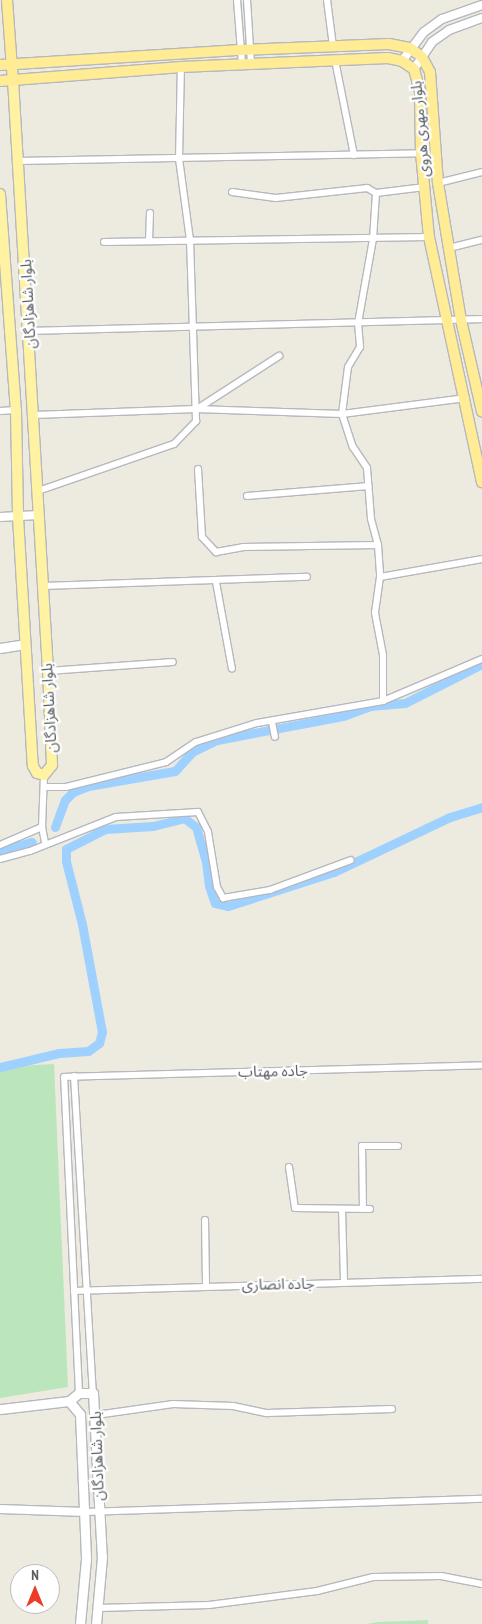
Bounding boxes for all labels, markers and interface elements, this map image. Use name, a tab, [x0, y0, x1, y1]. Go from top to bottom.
street label: بلوار مهری هروی	[407, 80, 433, 178]
street label: بلوار شاهزادگان	[17, 259, 39, 349]
street label: بلوار شاهزادگان	[38, 663, 60, 753]
street label: جاده مهتاب	[238, 1061, 308, 1081]
street label: جاده انصاری	[241, 1274, 315, 1294]
street label: بلوار شاهزادگان	[86, 1411, 108, 1501]
north arrow	[10, 1564, 60, 1614]
text: N	[31, 1566, 39, 1584]

